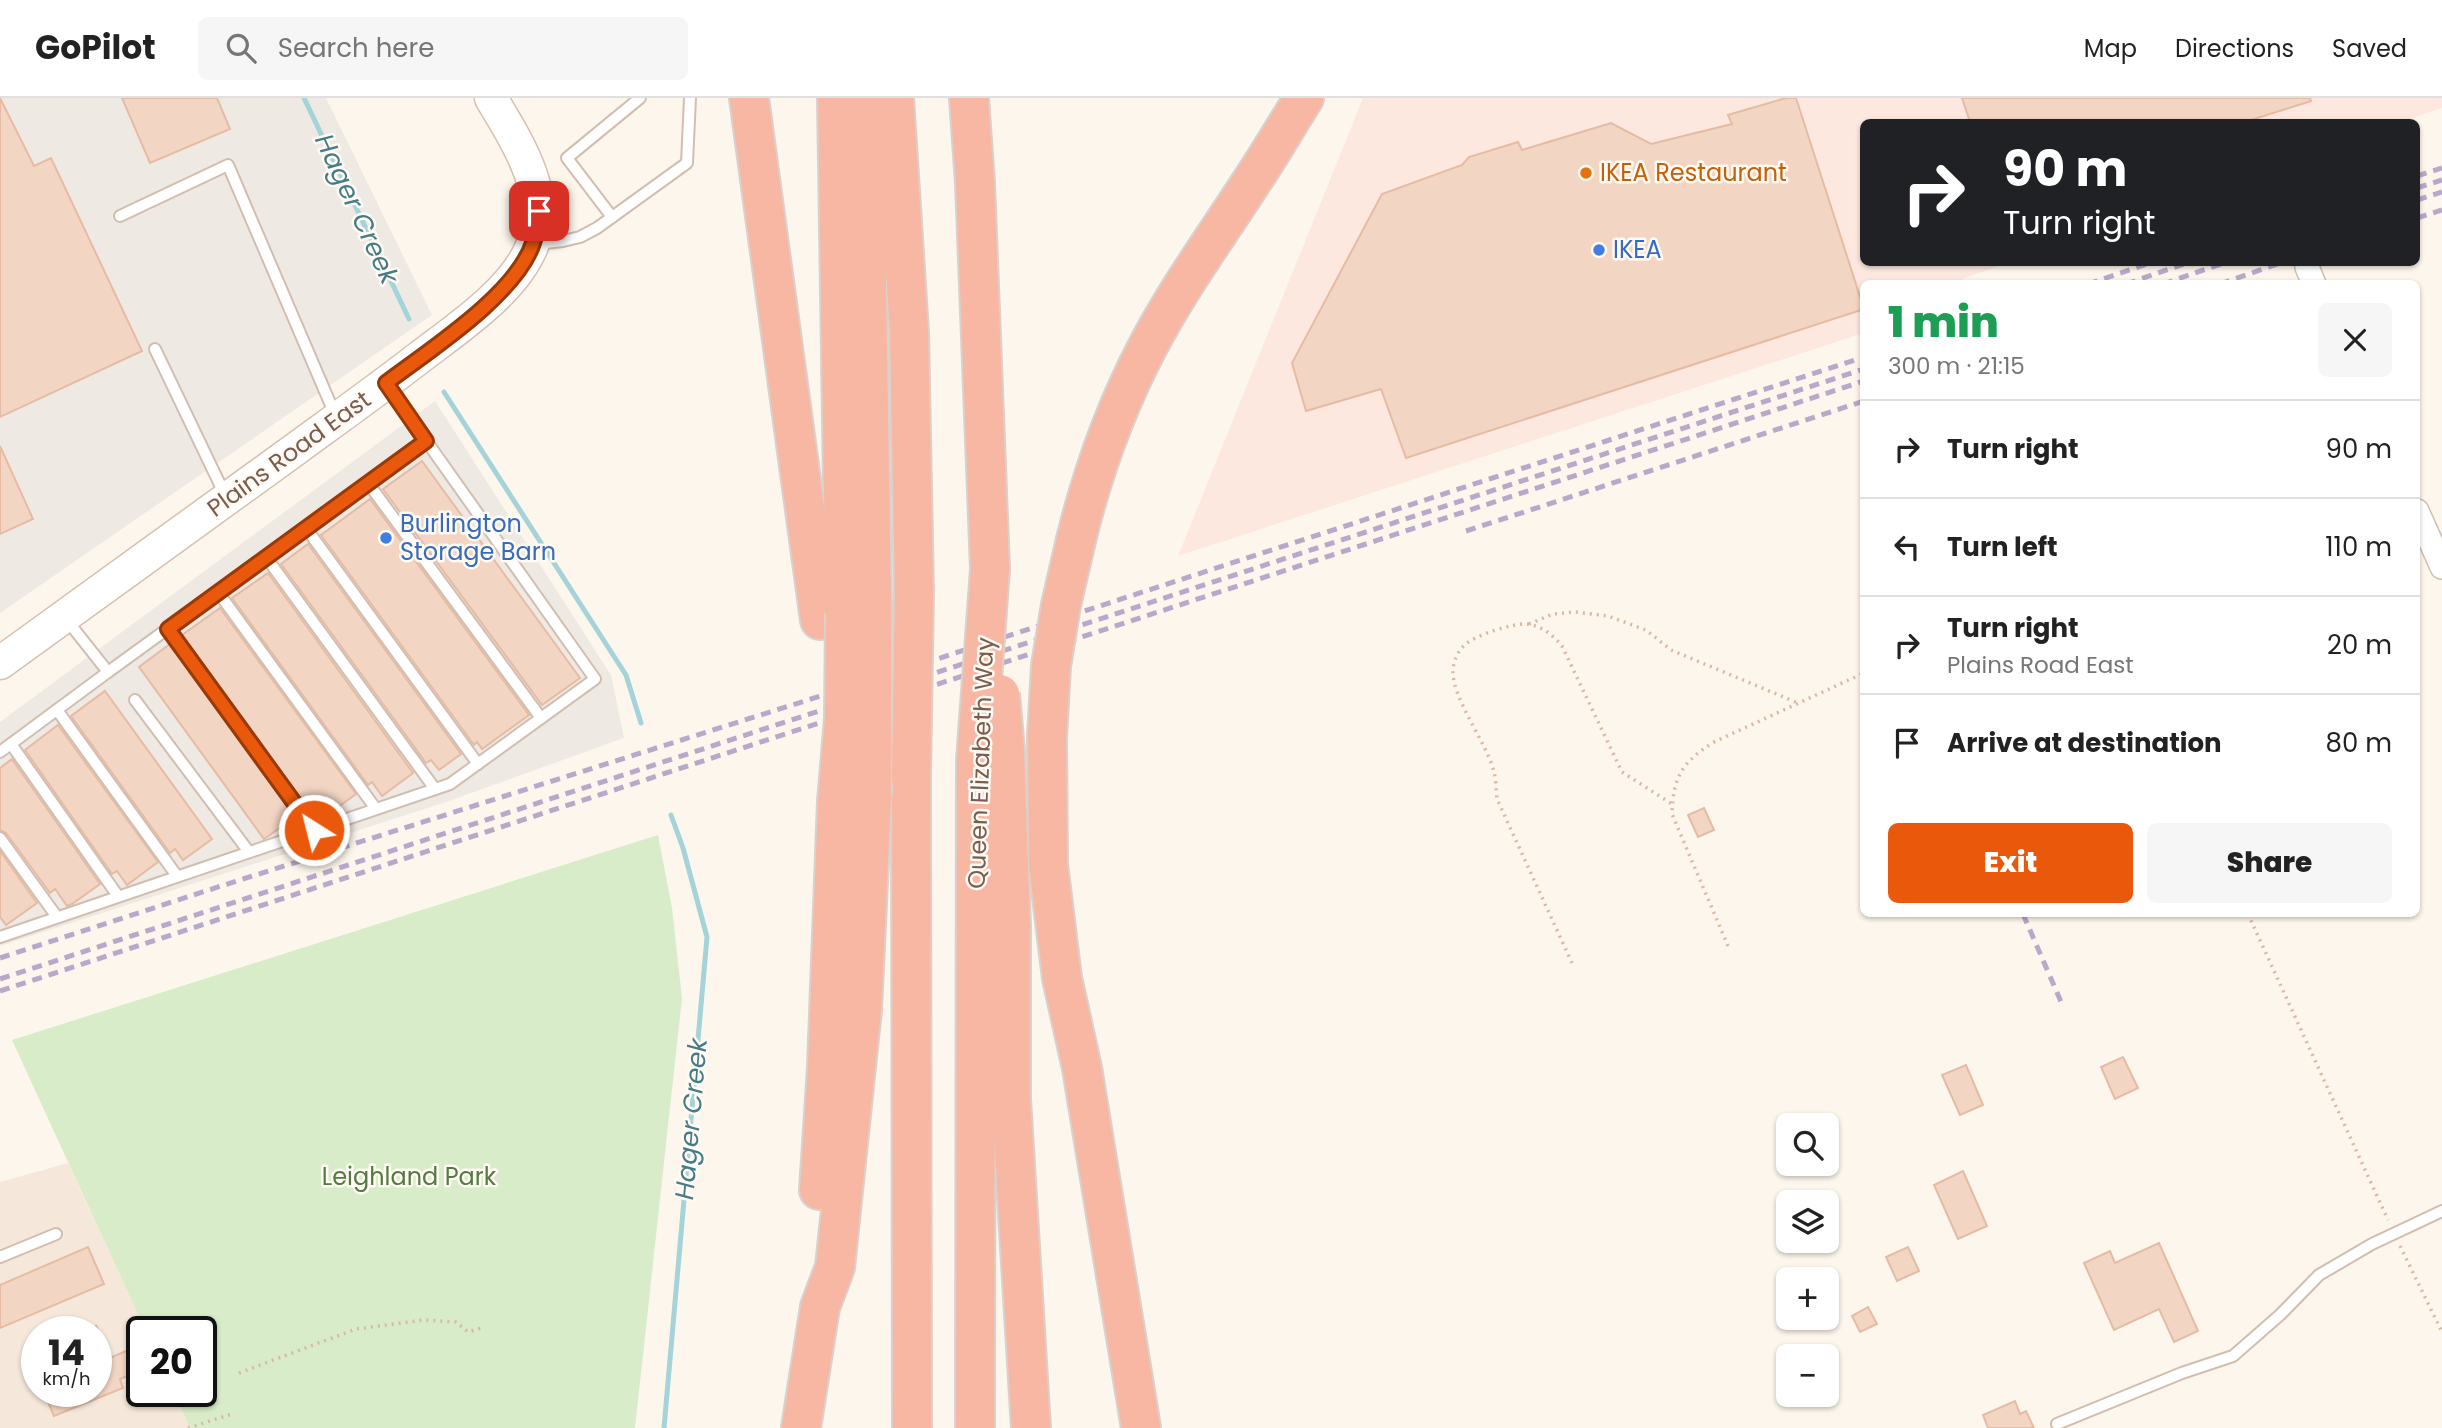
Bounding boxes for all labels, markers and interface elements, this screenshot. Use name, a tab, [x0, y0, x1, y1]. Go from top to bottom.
search box	[198, 17, 688, 80]
text: GoPilot	[35, 24, 156, 71]
icon: search	[222, 29, 260, 67]
text: Search here	[278, 30, 434, 66]
text: Map	[2084, 32, 2137, 65]
text: Directions	[2175, 32, 2294, 65]
text: Saved	[2332, 32, 2407, 65]
water label: Hager Creek	[306, 128, 408, 292]
text: 90 m	[2003, 135, 2127, 203]
icon: right	[1888, 147, 1979, 238]
place label: IKEA Restaurant	[1600, 156, 1787, 189]
marker: IKEA Restaurant	[1578, 165, 1594, 181]
pin	[509, 181, 569, 241]
icon: arrive	[520, 192, 558, 230]
text: Turn right	[2003, 200, 2155, 245]
place label: IKEA	[1613, 233, 1662, 266]
marker: IKEA	[1591, 242, 1607, 258]
text: 1 min	[1888, 293, 1999, 352]
button: close	[2318, 303, 2392, 377]
text: 300 m · 21:15	[1888, 350, 2025, 382]
street label: Plains Road East	[200, 383, 377, 524]
icon: right	[1888, 430, 1926, 468]
text: Turn right	[1947, 431, 2079, 467]
text: 90 m	[2326, 431, 2392, 467]
place label: Burlington Storage Barn	[400, 507, 556, 568]
icon: left	[1888, 528, 1926, 566]
text: Turn left	[1947, 529, 2058, 565]
text: 110 m	[2325, 529, 2392, 565]
marker: Burlington Storage Barn	[378, 530, 394, 546]
text: Turn right	[1947, 610, 2079, 646]
icon: right	[1888, 626, 1926, 664]
text: 20 m	[2327, 627, 2392, 663]
street label: Queen Elizabeth Way	[960, 636, 1001, 889]
text: Plains Road East	[1947, 649, 2134, 681]
icon: arrive	[1888, 724, 1926, 762]
text: Arrive at destination	[1947, 725, 2222, 761]
text: 80 m	[2326, 725, 2392, 761]
position arrow	[277, 793, 351, 867]
button: Exit	[1888, 823, 2133, 903]
button: Share	[2147, 823, 2392, 903]
water label: Hager Creek	[666, 1035, 716, 1201]
map controls	[1776, 1113, 1839, 1407]
button: search	[1776, 1113, 1839, 1176]
park label: Leighland Park	[322, 1160, 497, 1193]
button: layers	[1776, 1190, 1839, 1253]
button: +	[1776, 1267, 1839, 1330]
speed limit sign: 20	[126, 1316, 217, 1407]
text: 14	[48, 1328, 85, 1377]
button: −	[1776, 1344, 1839, 1407]
text: km/h	[43, 1366, 90, 1391]

